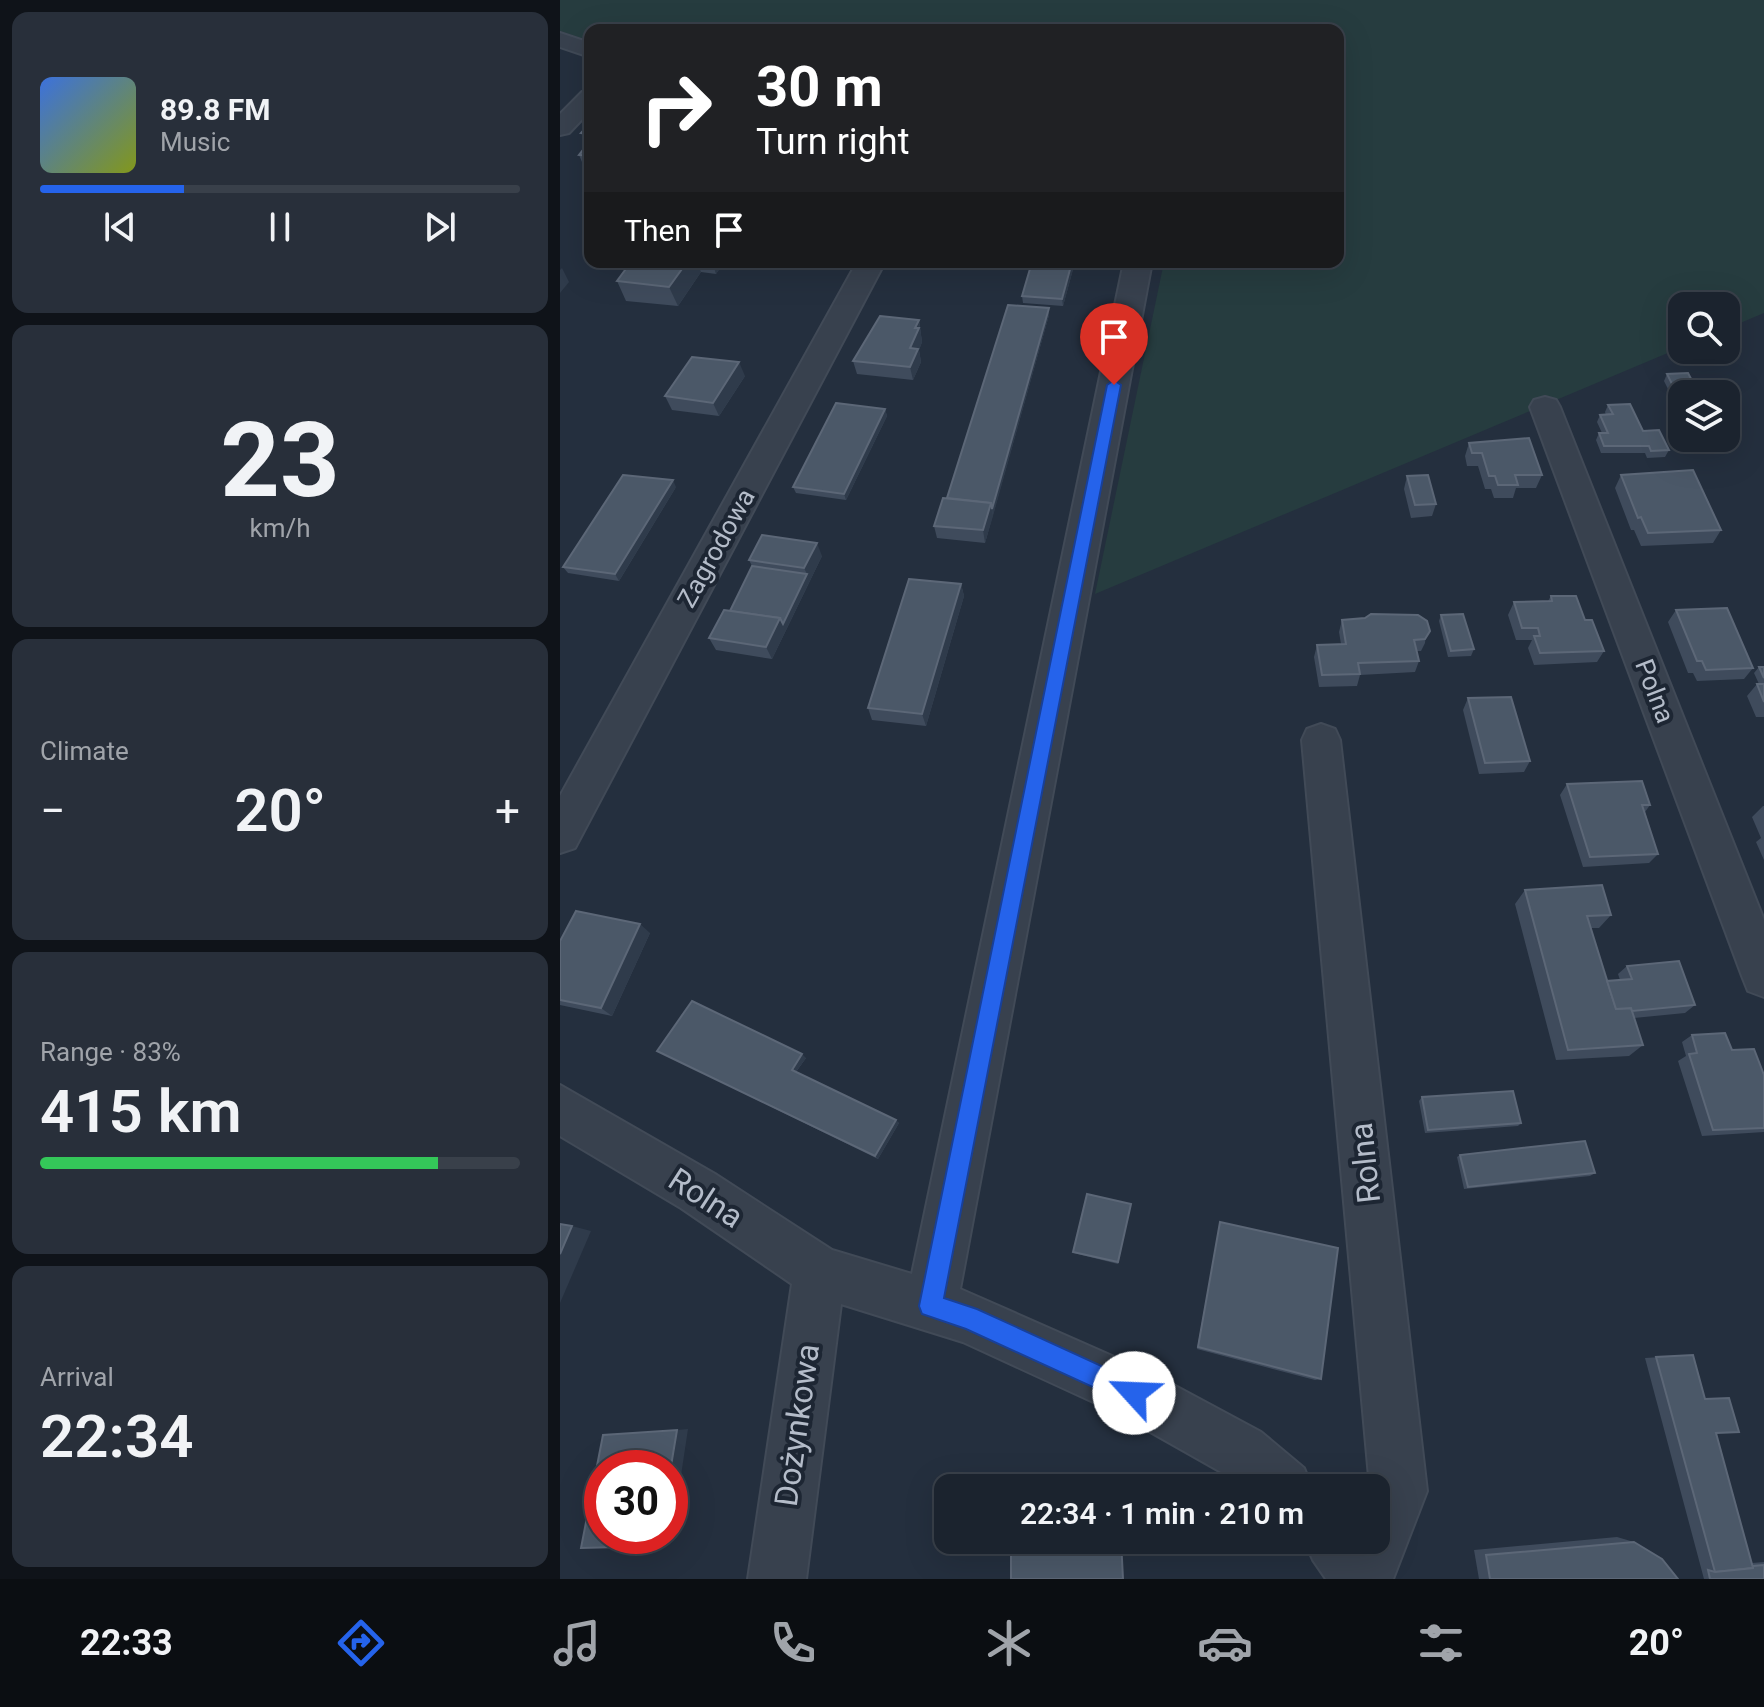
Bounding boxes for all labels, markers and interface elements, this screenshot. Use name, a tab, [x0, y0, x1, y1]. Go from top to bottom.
text: 30 m	[756, 54, 883, 120]
icon: right	[624, 56, 728, 160]
text: 89.8 FM	[160, 92, 271, 127]
text: Turn right	[756, 121, 909, 163]
text: Music	[160, 127, 230, 157]
icon: previous	[98, 205, 142, 249]
icon: pause	[258, 205, 302, 249]
icon: next	[418, 205, 462, 249]
icon: arrive	[707, 208, 751, 252]
text: Then	[624, 213, 691, 248]
map controls	[1668, 292, 1740, 452]
button: search	[1668, 292, 1740, 364]
pin	[1080, 303, 1148, 385]
icon: arrive	[1092, 315, 1136, 359]
button: layers	[1668, 380, 1740, 452]
text: 23	[220, 400, 340, 521]
street label: Zagrodowa	[671, 483, 761, 613]
text: km/h	[249, 513, 311, 543]
street label: Polna	[1629, 655, 1681, 727]
text: Climate	[40, 736, 129, 766]
text: 20°	[234, 775, 326, 846]
text: −	[40, 785, 65, 837]
text: +	[495, 785, 520, 837]
text: Range · 83%	[40, 1037, 181, 1067]
text: 415 km	[40, 1076, 242, 1147]
street label: Rolna	[1342, 1121, 1388, 1205]
street label: Rolna	[662, 1160, 750, 1236]
street label: Dożynkowa	[767, 1341, 827, 1509]
position arrow	[1092, 1351, 1176, 1435]
text: Arrival	[40, 1362, 114, 1392]
text: 22:34	[40, 1401, 193, 1472]
speed limit sign: 30	[584, 1450, 688, 1554]
text: 22:34 · 1 min · 210 m	[1020, 1496, 1304, 1531]
icon: directions	[333, 1615, 389, 1671]
icon: music	[549, 1615, 605, 1671]
icon: phone	[765, 1615, 821, 1671]
icon: climate	[981, 1615, 1037, 1671]
icon: car	[1197, 1615, 1253, 1671]
icon: filters	[1413, 1615, 1469, 1671]
text: 22:33	[80, 1622, 173, 1664]
text: 20°	[1629, 1622, 1684, 1664]

